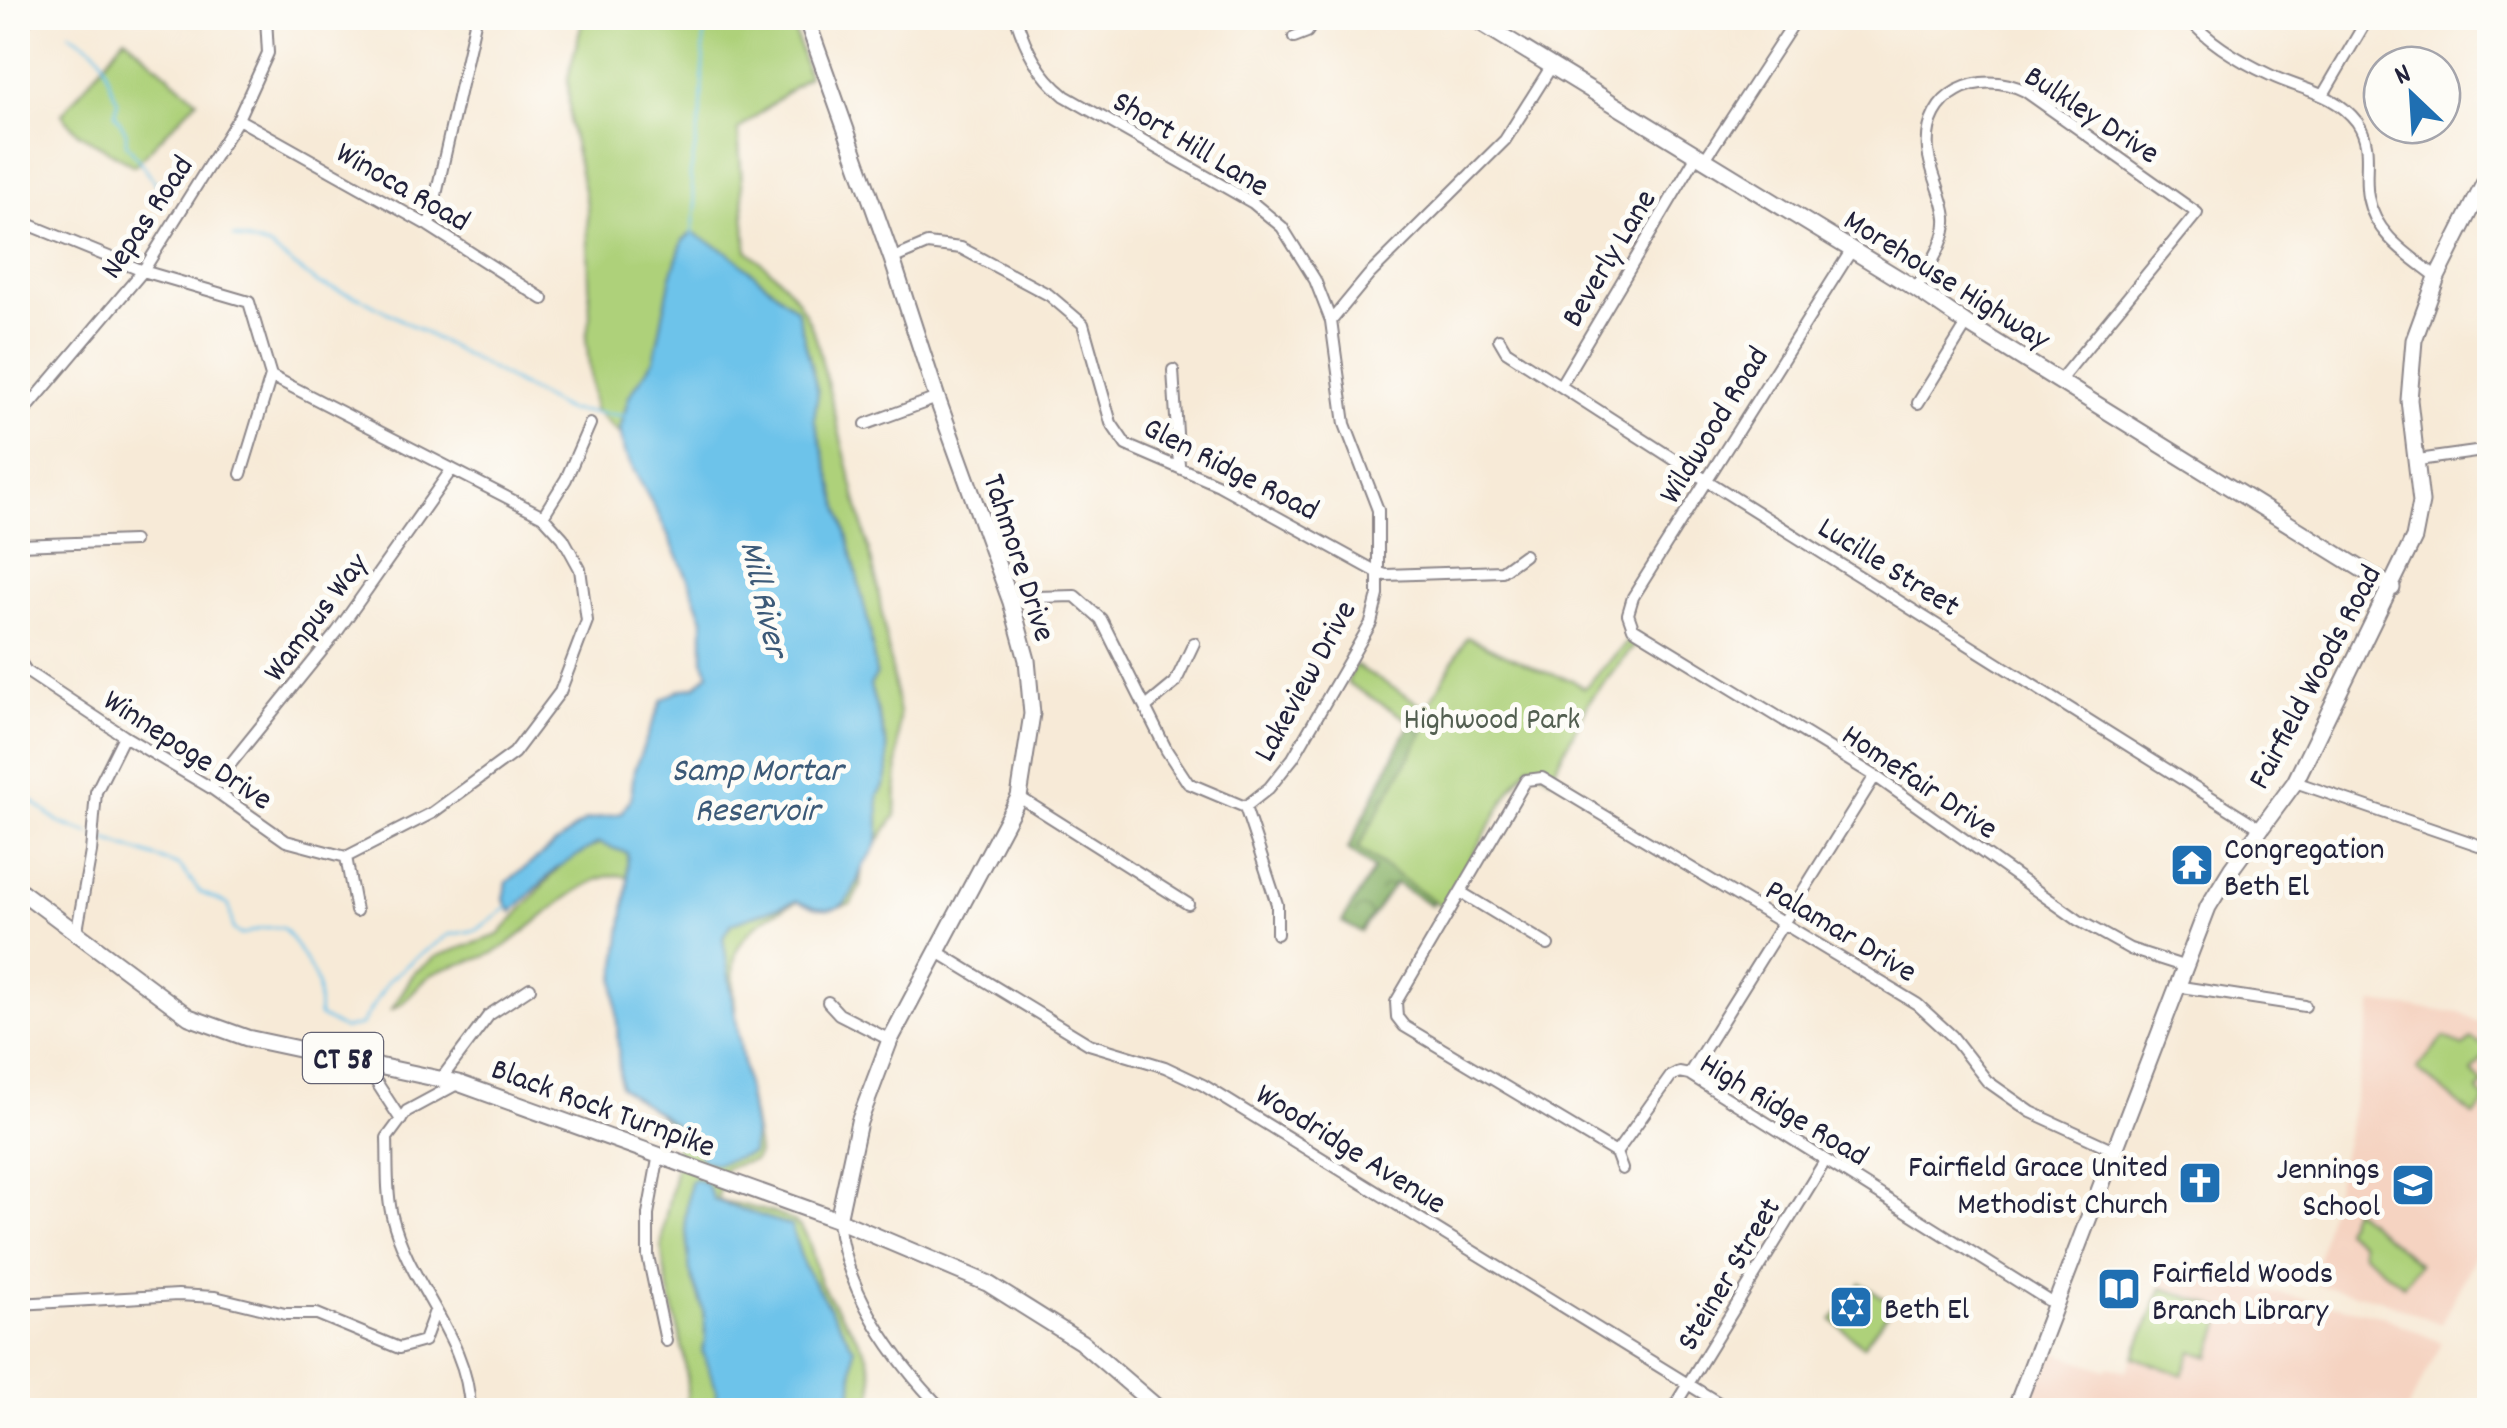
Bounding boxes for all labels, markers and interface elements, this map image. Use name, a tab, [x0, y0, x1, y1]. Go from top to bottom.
north arrow	[2362, 45, 2462, 145]
street label: Bulkley Drive	[2013, 56, 2167, 178]
text: N	[2389, 56, 2418, 98]
street label: Short Hill Lane	[1102, 81, 1277, 211]
street label: Winoca Road	[326, 132, 477, 246]
street label: Nepas Road	[91, 148, 207, 290]
street label: Beverly Lane	[1552, 182, 1671, 337]
street label: Morehouse Highway	[1833, 200, 2058, 365]
street label: Wildwood Road	[1650, 339, 1783, 514]
street label: Glen Ridge Road	[1134, 407, 1326, 535]
street label: Tahmore Drive	[968, 469, 1065, 648]
street label: Lucille Street	[1807, 507, 1968, 631]
water label: Mill River	[723, 536, 800, 666]
street label: Wampus Way	[254, 544, 382, 693]
street label: Fairfield Woods Road	[2239, 558, 2396, 799]
street label: Lakeview Drive	[1244, 593, 1371, 771]
street label: Winnepoge Drive	[92, 680, 280, 824]
park label: Highwood Park	[1404, 699, 1580, 745]
street label: Homefair Drive	[1831, 715, 2006, 853]
water label: Samp Mortar Reservoir	[671, 748, 847, 838]
place label: Congregation Beth El	[2224, 829, 2385, 912]
temple icon: Congregation Beth El	[2169, 842, 2215, 888]
street label: Palamar Drive	[1755, 870, 1924, 997]
road number: CT 58	[303, 1033, 383, 1083]
street label: High Ridge Road	[1689, 1044, 1876, 1181]
street label: Black Rock Turnpike	[484, 1049, 721, 1173]
street label: Woodridge Avenue	[1245, 1074, 1454, 1228]
place label: Fairfield Grace United Methodist Church	[1908, 1147, 2168, 1230]
place label: Jennings School	[2277, 1149, 2380, 1232]
church icon: Fairfield Grace United Methodist Church	[2177, 1160, 2223, 1206]
school or university icon: Jennings School	[2390, 1162, 2436, 1208]
street label: Steiner Street	[1667, 1190, 1795, 1361]
place label: Fairfield Woods Branch Library	[2152, 1253, 2333, 1336]
library icon: Fairfield Woods Branch Library	[2096, 1266, 2142, 1312]
synagogue icon: Beth El	[1828, 1284, 1874, 1330]
place label: Beth El	[1884, 1289, 1970, 1335]

